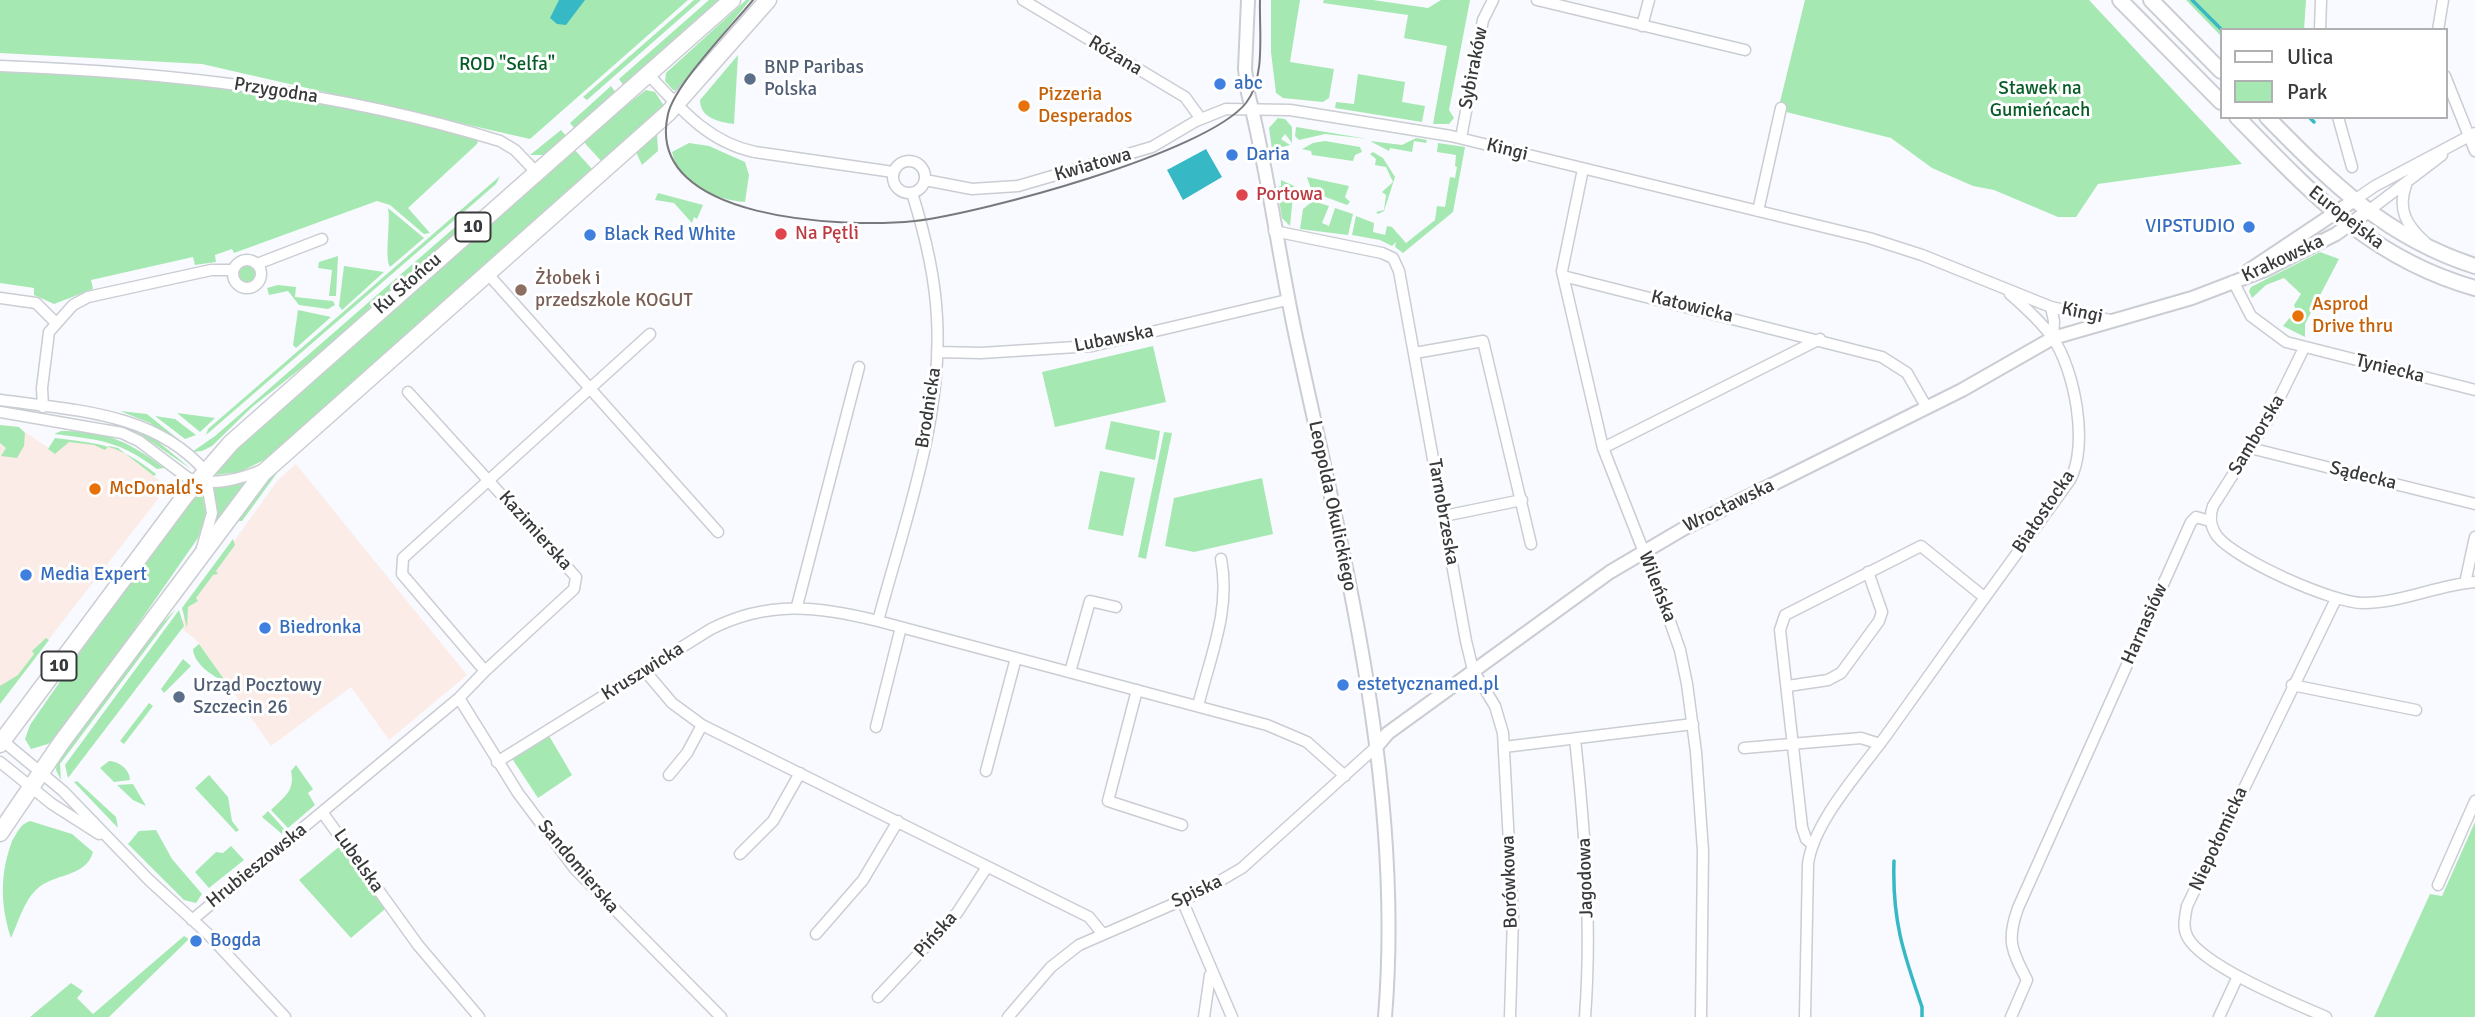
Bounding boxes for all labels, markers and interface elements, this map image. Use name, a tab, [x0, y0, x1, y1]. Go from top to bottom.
street label: Sybiraków	[1455, 25, 1493, 111]
legend	[2220, 28, 2447, 119]
street label: Różana	[1084, 31, 1146, 81]
text: Ulica	[2287, 44, 2333, 70]
park label: ROD "Selfa"	[459, 54, 555, 76]
place label: BNP Paribas Polska	[764, 57, 864, 101]
marker: BNP Paribas Polska	[742, 71, 758, 87]
street label: Przygodna	[232, 73, 320, 109]
place label: abc	[1234, 73, 1263, 95]
marker: abc	[1212, 76, 1228, 92]
park label: Stawek na Gumieńcach	[1990, 78, 2090, 122]
text: Park	[2287, 79, 2327, 105]
place label: Pizzeria Desperados	[1038, 84, 1132, 128]
marker: Pizzeria Desperados	[1016, 98, 1032, 114]
street label: Kingi	[1484, 134, 1530, 166]
street label: Kwiatowa	[1052, 143, 1134, 187]
place label: Daria	[1246, 144, 1290, 166]
marker: Daria	[1224, 147, 1240, 163]
street label: Europejska	[2304, 181, 2388, 255]
place label: Portowa	[1256, 184, 1323, 206]
marker: Portowa	[1234, 187, 1250, 203]
road number: 10	[456, 212, 490, 242]
place label: VIPSTUDIO	[2145, 216, 2235, 238]
marker: VIPSTUDIO	[2241, 219, 2257, 235]
place label: Na Pętli	[795, 223, 859, 245]
place label: Black Red White	[604, 224, 736, 246]
marker: Na Pętli	[773, 226, 789, 242]
marker: Black Red White	[582, 227, 598, 243]
street label: Krakowska	[2238, 230, 2328, 288]
street label: Ku Słońcu	[370, 248, 446, 320]
place label: Żłobek i przedszkole KOGUT	[535, 268, 693, 312]
marker: Żłobek i przedszkole KOGUT	[513, 282, 529, 298]
street label: Katowicka	[1648, 286, 1736, 328]
place label: Asprod Drive thru	[2312, 294, 2393, 338]
street label: Kingi	[2059, 297, 2105, 329]
marker: Asprod Drive thru	[2290, 308, 2306, 324]
street label: Lubawska	[1072, 320, 1156, 358]
street label: Tyniecka	[2353, 349, 2427, 389]
street label: Brodnicka	[911, 366, 947, 450]
street label: Samborska	[2224, 391, 2290, 479]
street label: Leopolda Okulickiego	[1303, 419, 1361, 593]
street label: Tarnobrzeska	[1422, 457, 1464, 567]
street label: Sądecka	[2327, 457, 2399, 495]
street label: Białostocka	[2008, 466, 2080, 558]
street label: Wrocławska	[1680, 474, 1778, 538]
place label: McDonald's	[109, 478, 203, 500]
marker: McDonald's	[87, 481, 103, 497]
street label: Kazimierska	[493, 487, 577, 575]
street label: Wileńska	[1633, 548, 1681, 626]
place label: Media Expert	[40, 564, 147, 586]
marker: Media Expert	[18, 567, 34, 583]
street label: Harnasiów	[2117, 580, 2173, 668]
place label: Biedronka	[279, 617, 361, 639]
marker: Biedronka	[257, 620, 273, 636]
street label: Kruszwicka	[598, 638, 688, 706]
road number: 10	[42, 652, 76, 680]
place label: estetycznamed.pl	[1357, 674, 1499, 696]
place label: Urząd Pocztowy Szczecin 26	[193, 675, 322, 719]
marker: estetycznamed.pl	[1335, 677, 1351, 693]
marker: Urząd Pocztowy Szczecin 26	[171, 689, 187, 705]
street label: Niepołomicka	[2185, 783, 2253, 895]
street label: Sandomierska	[532, 816, 624, 918]
street label: Hrubieszowska	[202, 819, 312, 913]
street label: Lubelska	[328, 825, 388, 897]
street label: Borówkowa	[1497, 835, 1523, 929]
street label: Jagodowa	[1573, 837, 1599, 919]
street label: Spiska	[1168, 870, 1226, 914]
street label: Pińska	[910, 907, 962, 963]
place label: Bogda	[210, 930, 261, 952]
marker: Bogda	[188, 933, 204, 949]

